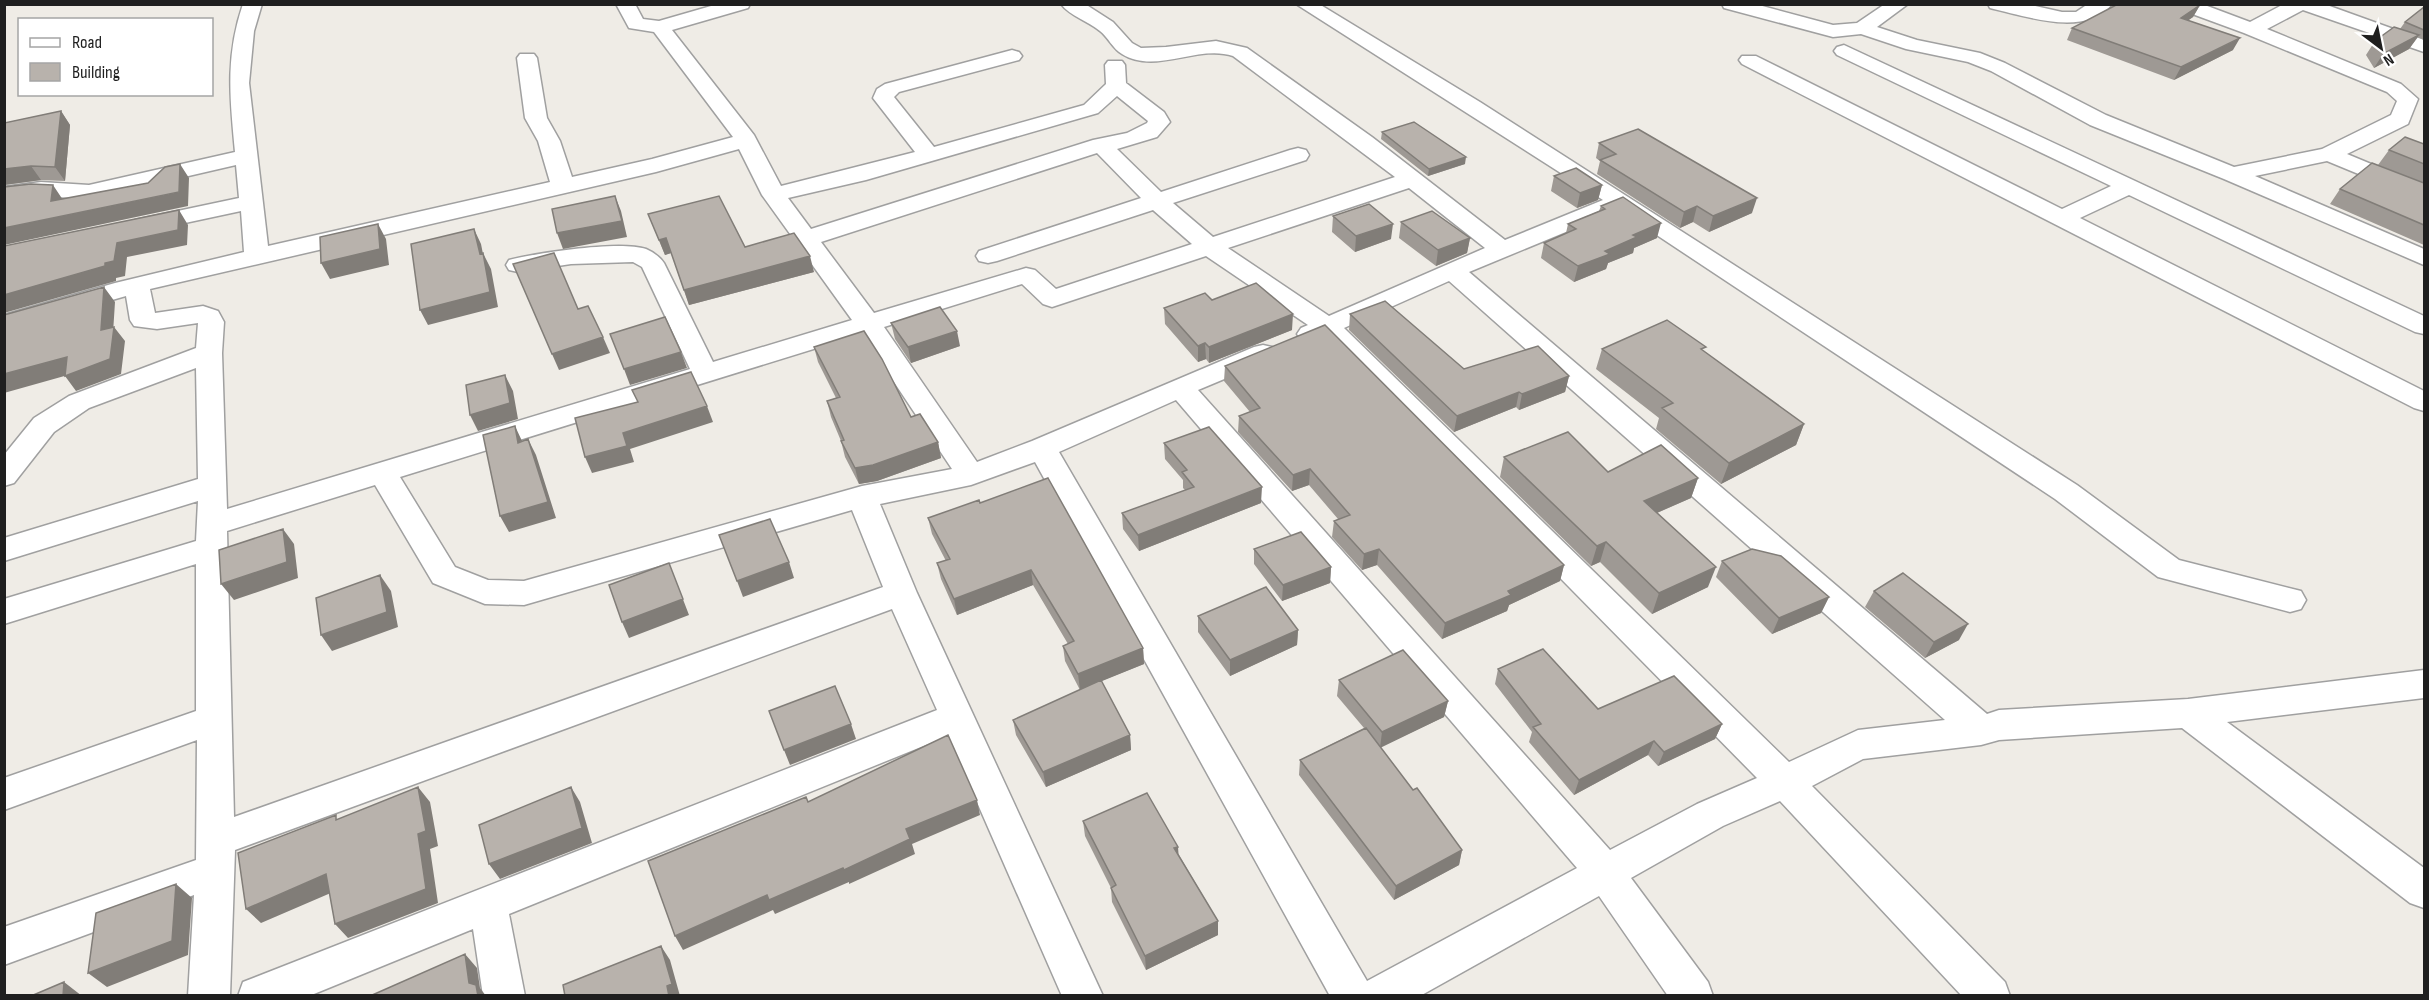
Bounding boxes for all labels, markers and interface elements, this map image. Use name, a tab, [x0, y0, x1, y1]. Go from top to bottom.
legend	[18, 18, 213, 96]
north arrow	[2351, 18, 2411, 78]
text: Road	[72, 32, 102, 53]
text: N	[2379, 49, 2397, 70]
text: Building	[72, 62, 120, 83]

